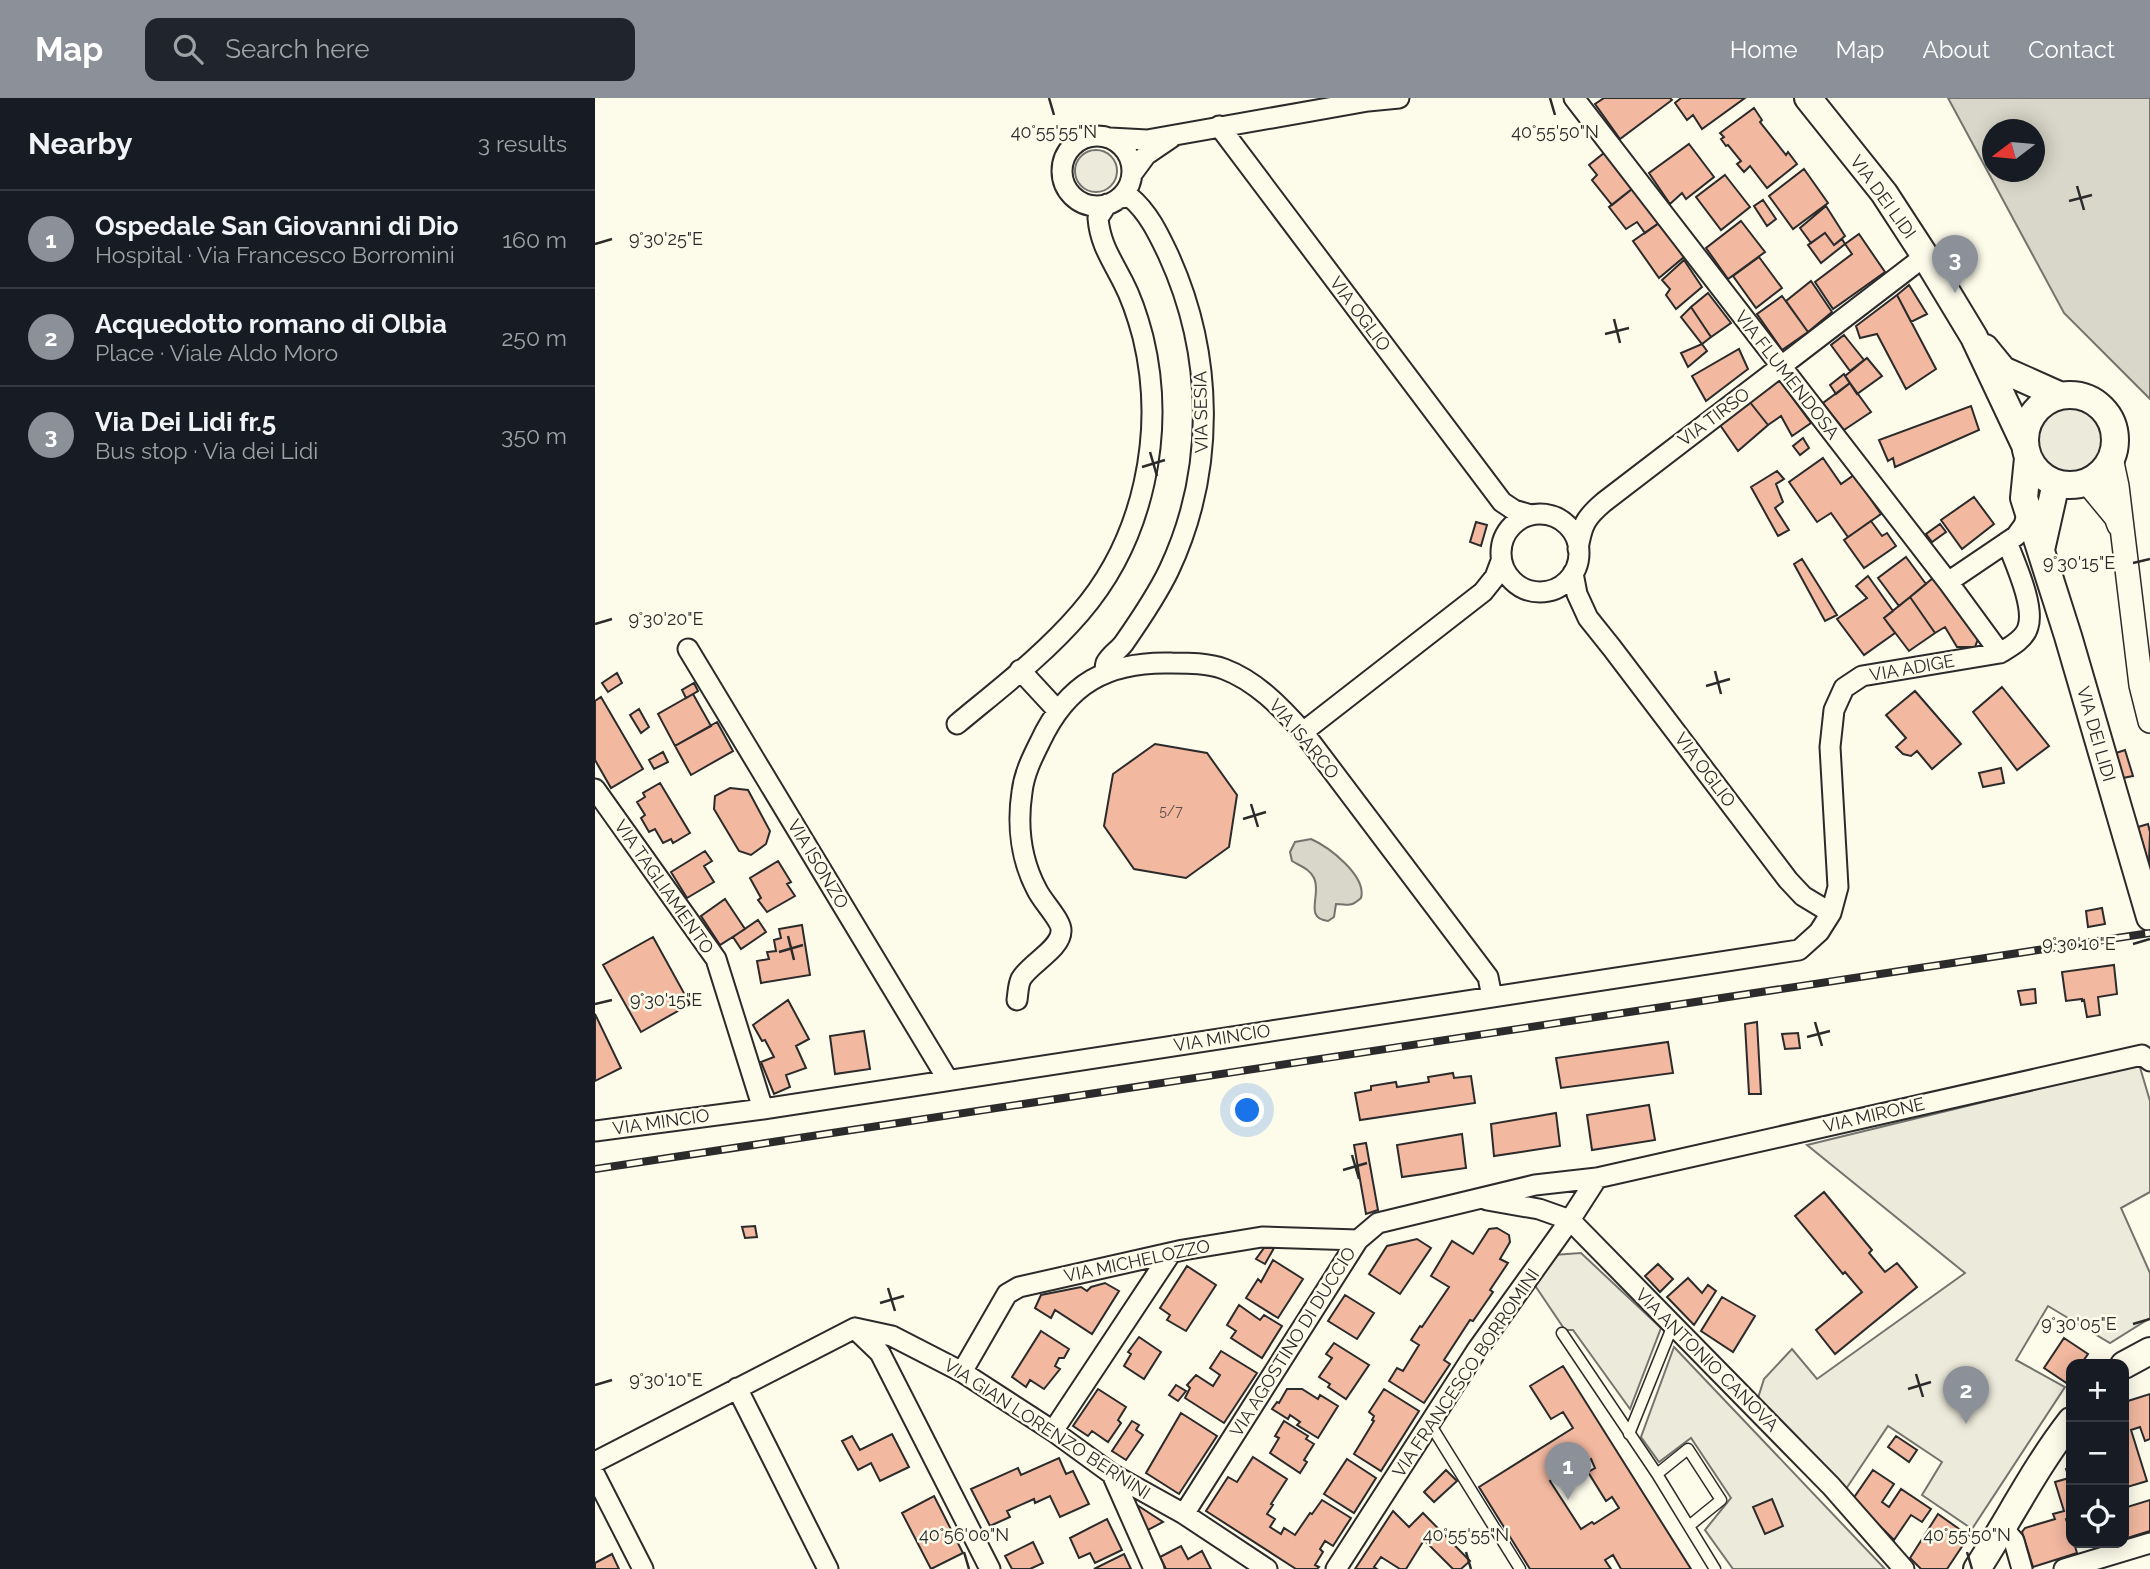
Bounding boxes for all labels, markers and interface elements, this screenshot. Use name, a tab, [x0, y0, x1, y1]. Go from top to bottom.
search box	[145, 18, 635, 81]
text: Map	[35, 30, 103, 69]
icon: search	[169, 30, 207, 68]
text: Search here	[225, 34, 370, 64]
text: Home	[1730, 35, 1798, 64]
text: Map	[1836, 35, 1884, 64]
text: About	[1922, 35, 1990, 64]
text: Contact	[2028, 35, 2115, 64]
north arrow	[1982, 119, 2045, 182]
text: 40°55'55"N	[1011, 121, 1097, 142]
text: 40°55'50"N	[1511, 121, 1599, 142]
text: Nearby	[28, 126, 132, 161]
text: 3 results	[478, 130, 567, 157]
street label: VIA DEI LIDI	[1846, 151, 1921, 243]
text: Ospedale San Giovanni di Dio	[95, 211, 459, 241]
text: 1	[45, 226, 57, 253]
text: 160 m	[502, 226, 567, 253]
text: 9°30'25"E	[629, 228, 703, 249]
pin: 3	[1932, 235, 1978, 293]
text: Hospital · Via Francesco Borromini	[95, 241, 455, 268]
street label: VIA OGLIO	[1326, 272, 1395, 355]
street label: VIA FLUMENDOSA	[1731, 306, 1844, 443]
text: Acquedotto romano di Olbia	[95, 309, 447, 339]
text: 2	[45, 324, 57, 351]
text: 250 m	[501, 324, 567, 351]
text: Place · Viale Aldo Moro	[95, 339, 338, 366]
street label: VIA SESIA	[1189, 371, 1212, 453]
street label: VIA TIRSO	[1674, 383, 1754, 450]
text: Via Dei Lidi fr.5	[95, 407, 276, 437]
text: 3	[45, 422, 57, 449]
text: 350 m	[501, 422, 567, 449]
text: Bus stop · Via dei Lidi	[95, 437, 318, 464]
text: 9°30'15"E	[2043, 552, 2115, 573]
text: 9°30'20"E	[628, 608, 704, 629]
street label: VIA ADIGE	[1868, 650, 1956, 685]
street label: VIA DEI LIDI	[2073, 684, 2120, 784]
street label: VIA ISARCO	[1265, 695, 1344, 783]
street label: VIA OGLIO	[1671, 728, 1740, 811]
house number: 5/7	[1159, 803, 1183, 819]
street label: VIA ISONZO	[784, 815, 853, 912]
street label: VIA TAGLIAMENTO	[610, 816, 718, 958]
text: 9°30'10"E	[2042, 933, 2116, 954]
text: 9°30'15"E	[630, 989, 702, 1010]
street label: VIA MINCIO	[1172, 1020, 1272, 1055]
your location	[1230, 1093, 1264, 1127]
street label: VIA MIRONE	[1821, 1093, 1927, 1136]
street label: VIA MINCIO	[611, 1104, 711, 1139]
street label: VIA MICHELOZZO	[1062, 1235, 1212, 1286]
street label: VIA AGOSTINO DI DUCCIO	[1225, 1243, 1360, 1440]
street label: VIA FRANCESCO BORROMINI	[1388, 1265, 1543, 1481]
street label: VIA ANTONIO CANOVA	[1632, 1284, 1783, 1435]
text: 9°30'05"E	[2041, 1313, 2117, 1334]
street label: VIA GIAN LORENZO BERNINI	[940, 1354, 1154, 1503]
map controls	[2066, 1359, 2129, 1548]
button: +	[2066, 1359, 2129, 1422]
pin: 2	[1943, 1366, 1989, 1424]
text: 9°30'10"E	[629, 1369, 703, 1390]
button: −	[2066, 1422, 2129, 1485]
pin: 1	[1545, 1442, 1591, 1500]
button: locate	[2066, 1485, 2129, 1548]
text: 40°56'00"N	[919, 1524, 1009, 1545]
text: 40°55'55"N	[1423, 1524, 1509, 1545]
text: 40°55'50"N	[1923, 1524, 2011, 1545]

